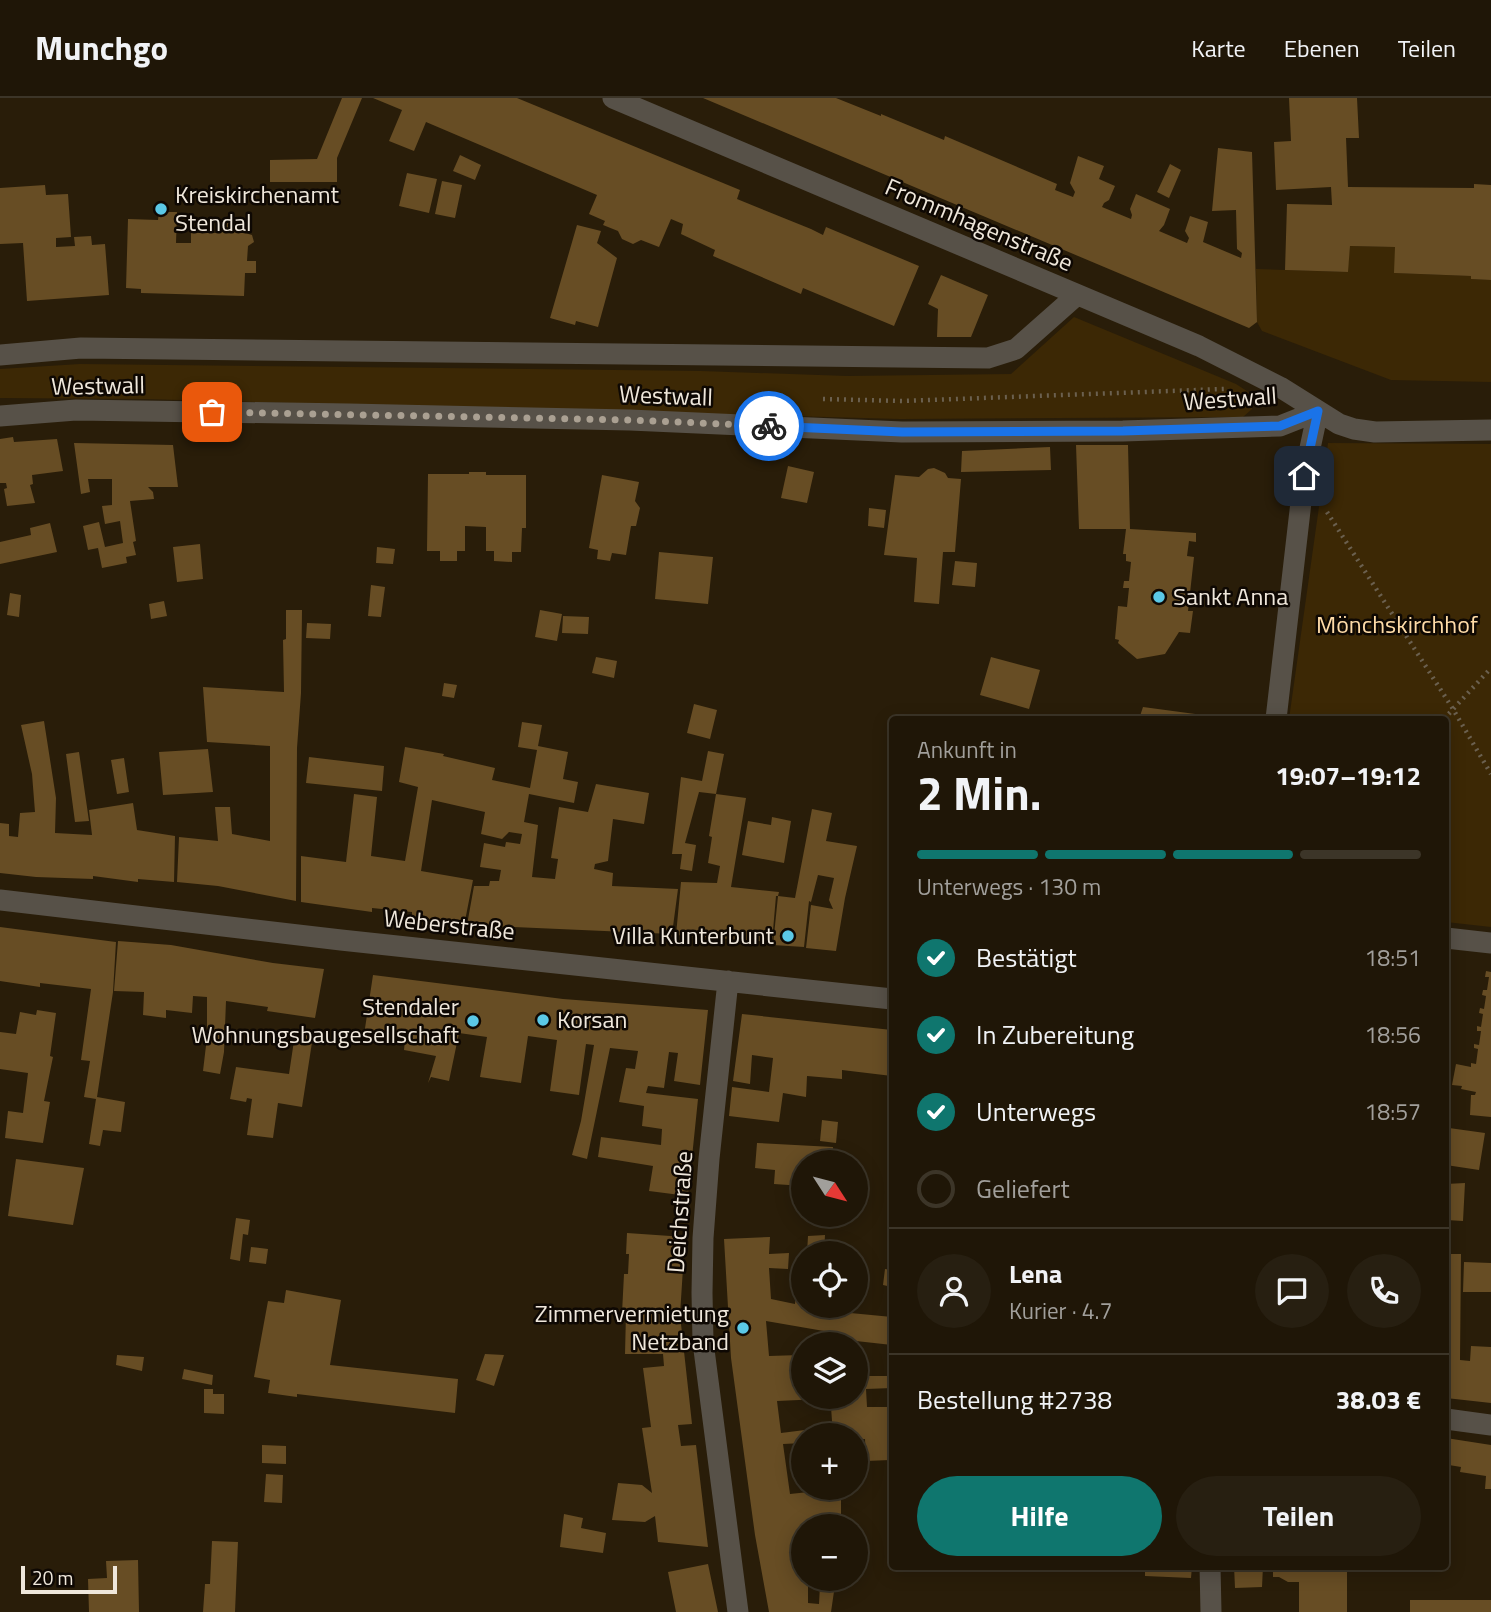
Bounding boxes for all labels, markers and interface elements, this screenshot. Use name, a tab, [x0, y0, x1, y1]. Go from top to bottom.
text: Munchgo	[35, 23, 168, 73]
text: Karte	[1191, 30, 1246, 66]
text: Ebenen	[1284, 30, 1360, 66]
text: Teilen	[1398, 30, 1456, 66]
street label: Frommhagenstraße	[880, 168, 1079, 280]
place label: Kreiskirchenamt Stendal	[175, 176, 339, 240]
marker: Kreiskirchenamt Stendal	[153, 201, 169, 217]
street label: Westwall	[51, 366, 145, 404]
street label: Westwall	[619, 375, 714, 415]
street label: Westwall	[1182, 377, 1278, 419]
pin	[182, 382, 242, 442]
courier	[734, 391, 804, 461]
icon: bag	[193, 393, 231, 431]
icon: bike	[750, 407, 788, 445]
pin	[1274, 446, 1334, 506]
icon: home	[1285, 457, 1323, 495]
place label: Sankt Anna	[1173, 578, 1288, 614]
marker: Sankt Anna	[1151, 589, 1167, 605]
park label: Mönchskirchhof	[1316, 606, 1478, 642]
text: Ankunft in	[917, 732, 1017, 767]
text: 19:07–19:12	[1275, 756, 1421, 795]
text: 2 Min.	[917, 758, 1041, 828]
text: Unterwegs · 130 m	[917, 869, 1101, 904]
street label: Weberstraße	[382, 899, 517, 949]
place label: Villa Kunterbunt	[612, 917, 775, 953]
marker: Villa Kunterbunt	[780, 928, 796, 944]
text: Bestätigt	[976, 938, 1077, 977]
icon: check	[917, 939, 955, 977]
text: 18:51	[1364, 940, 1421, 975]
place label: Stendaler Wohnungsbaugesellschaft	[192, 988, 460, 1052]
place label: Korsan	[557, 1001, 627, 1037]
marker: Korsan	[535, 1012, 551, 1028]
marker: Stendaler Wohnungsbaugesellschaft	[465, 1013, 481, 1029]
text: In Zubereitung	[976, 1015, 1134, 1054]
icon: check	[917, 1016, 955, 1054]
text: 18:56	[1364, 1017, 1421, 1052]
text: Unterwegs	[976, 1092, 1096, 1131]
icon: check	[917, 1093, 955, 1131]
text: 18:57	[1364, 1094, 1421, 1129]
street label: Deichstraße	[657, 1150, 701, 1274]
north arrow	[791, 1150, 868, 1227]
map controls	[791, 1150, 868, 1591]
text: Geliefert	[976, 1169, 1070, 1208]
button: locate	[791, 1241, 868, 1318]
button: person	[917, 1254, 991, 1328]
text: Lena	[1009, 1254, 1062, 1293]
button: chat	[1255, 1254, 1329, 1328]
button: phone	[1347, 1254, 1421, 1328]
text: Kurier · 4.7	[1009, 1293, 1112, 1328]
place label: Zimmervermietung Netzband	[535, 1295, 729, 1359]
marker: Zimmervermietung Netzband	[735, 1320, 751, 1336]
button: layers	[791, 1332, 868, 1409]
text: Bestellung #2738	[917, 1380, 1112, 1419]
text: 38.03 €	[1336, 1380, 1421, 1419]
button: +	[791, 1423, 868, 1500]
button: Hilfe	[917, 1476, 1162, 1556]
button: Teilen	[1176, 1476, 1421, 1556]
button: −	[791, 1514, 868, 1591]
scale bar	[21, 1563, 117, 1595]
text: 20 m	[32, 1563, 73, 1592]

